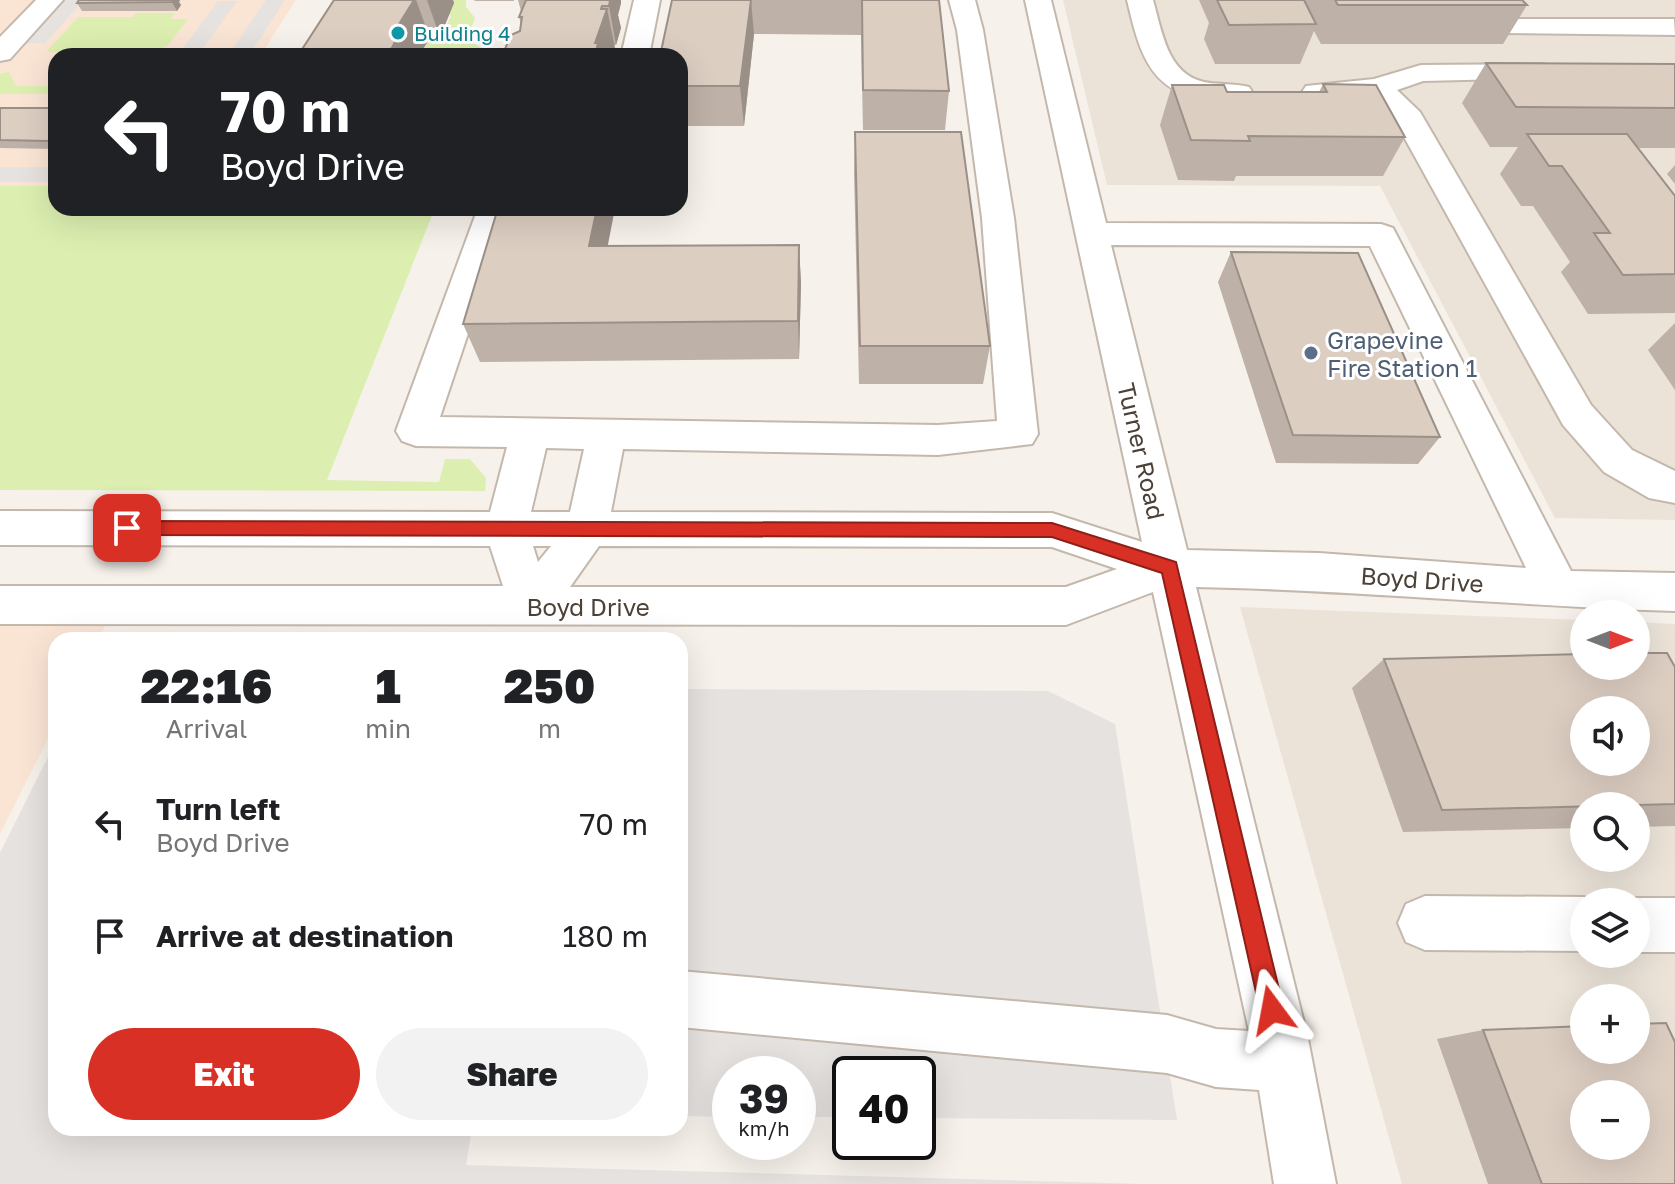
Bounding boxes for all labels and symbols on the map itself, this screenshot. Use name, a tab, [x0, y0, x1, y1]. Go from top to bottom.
place label: Building 4	[414, 21, 511, 45]
marker: Building 4	[389, 24, 407, 42]
place label: Grapevine Fire Station 1	[1327, 325, 1477, 382]
marker: Grapevine Fire Station 1	[1302, 344, 1320, 362]
street label: Turner Road	[1112, 380, 1172, 522]
pin	[93, 494, 161, 562]
street label: Boyd Drive	[1360, 560, 1484, 598]
street label: Boyd Drive	[526, 592, 650, 621]
north arrow	[1570, 600, 1650, 680]
position arrow	[1230, 968, 1314, 1052]
speed limit sign: 40	[832, 1056, 936, 1160]

